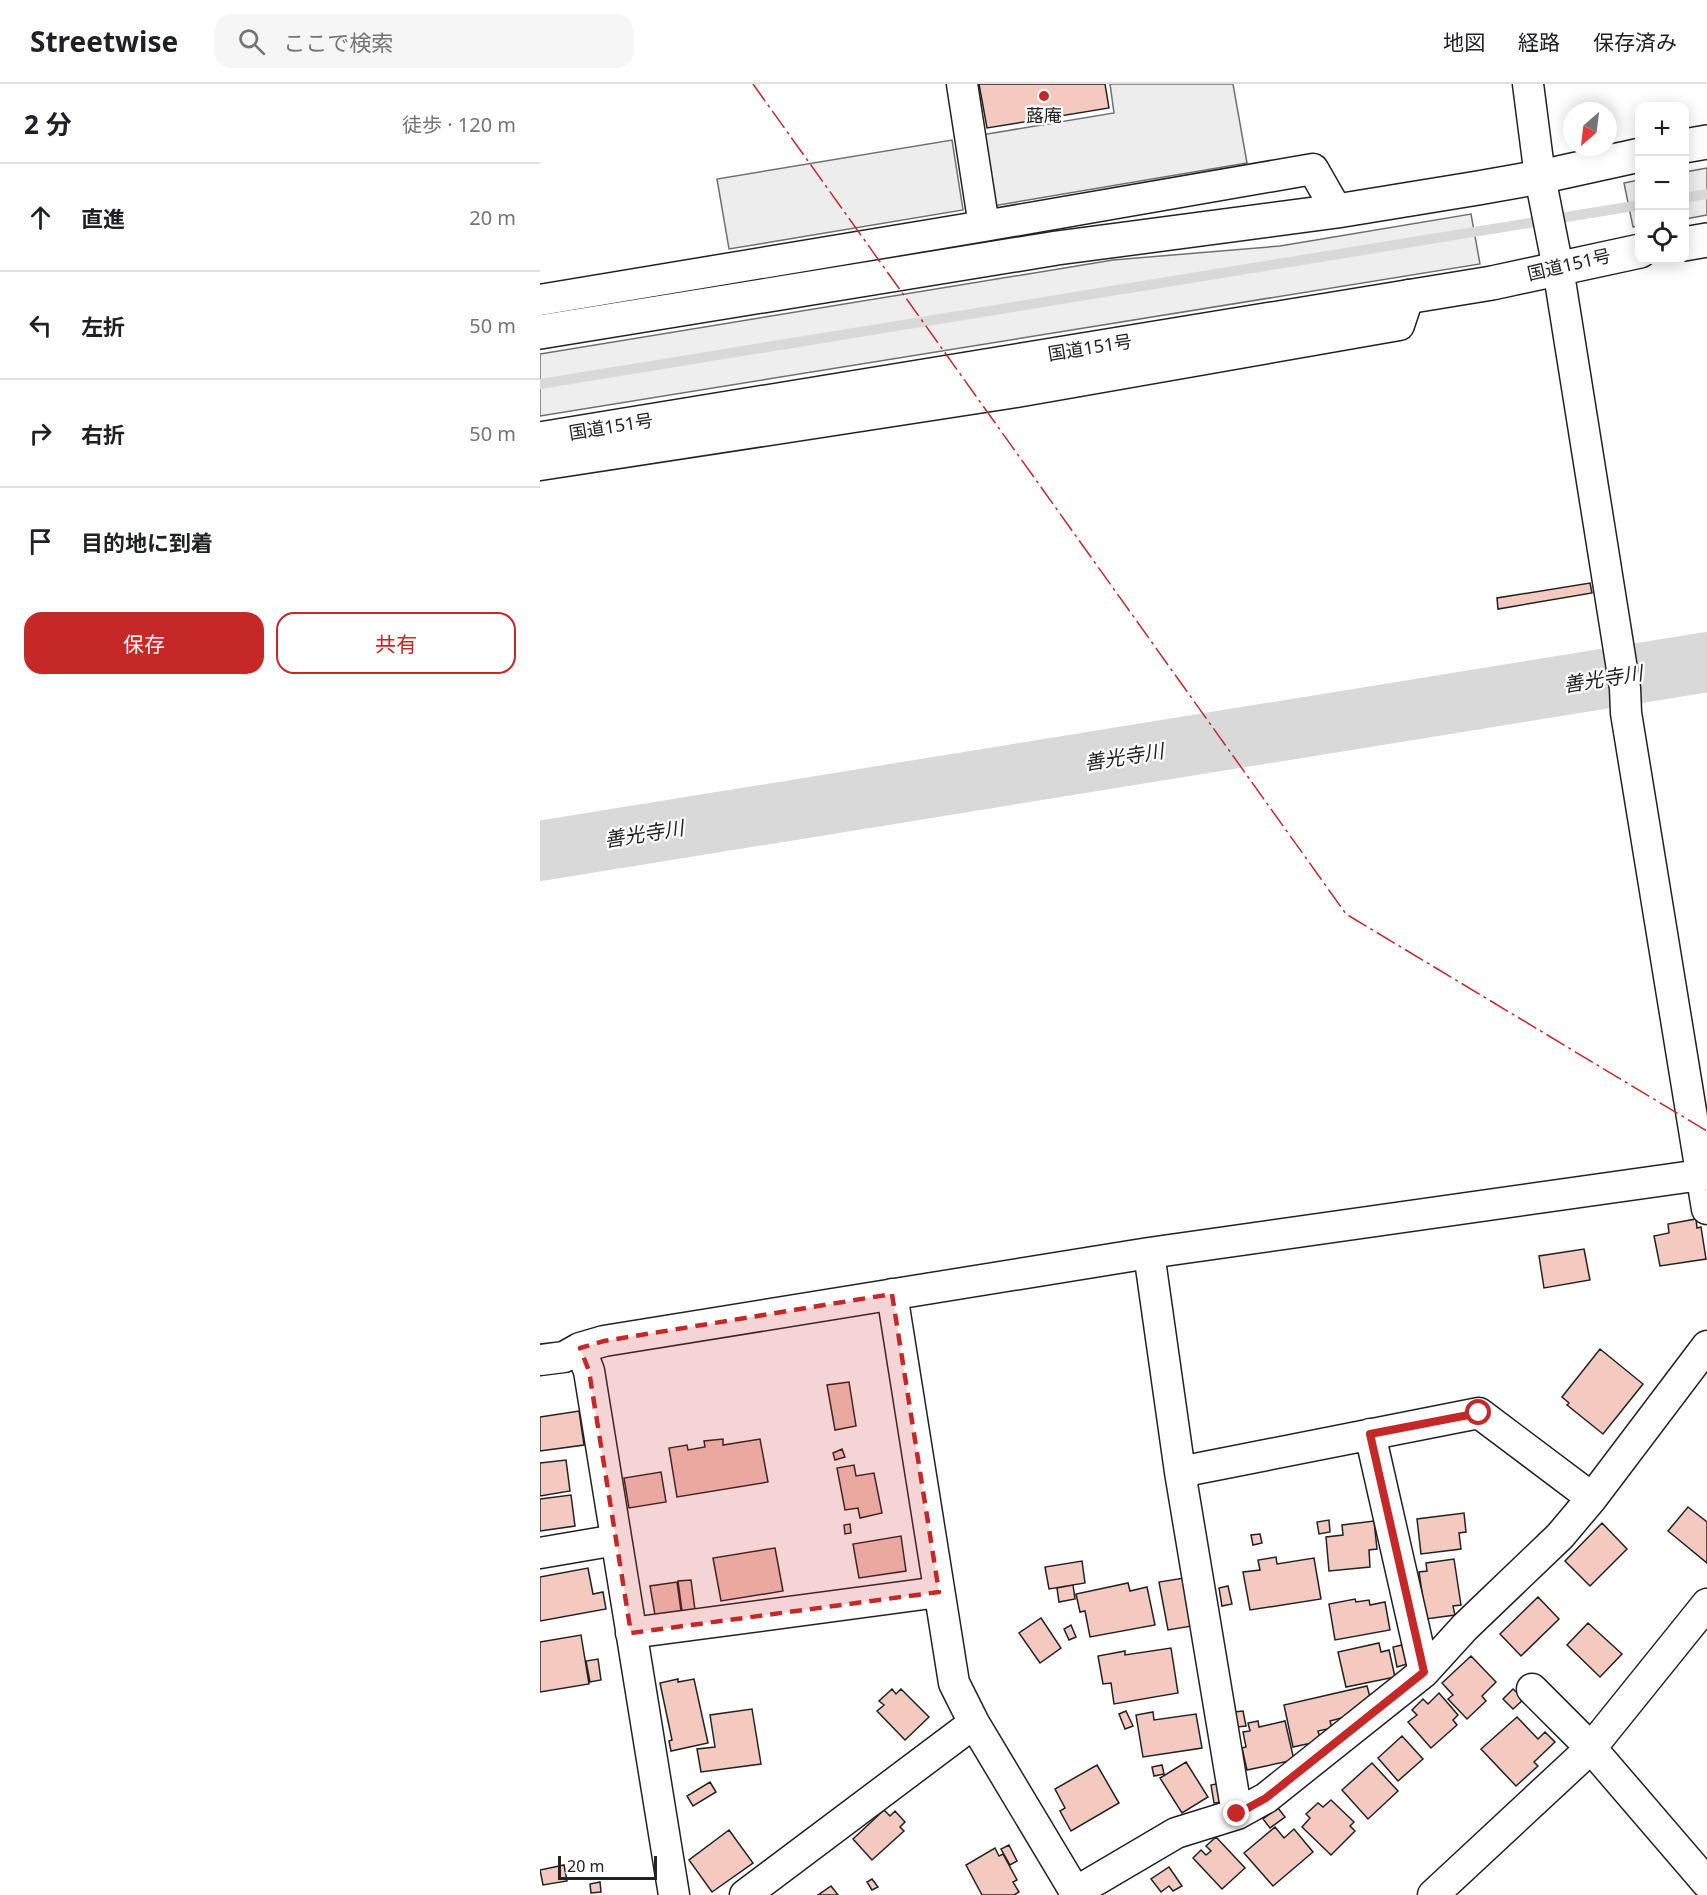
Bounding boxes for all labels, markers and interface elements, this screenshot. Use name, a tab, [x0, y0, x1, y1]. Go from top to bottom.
search box	[214, 14, 634, 68]
text: Streetwise	[30, 22, 178, 60]
icon: search	[235, 25, 268, 58]
text: ここで検索	[283, 27, 393, 57]
text: 地図	[1443, 28, 1485, 56]
text: 経路	[1518, 28, 1560, 56]
text: 保存済み	[1593, 28, 1677, 56]
marker: 蕗庵	[1037, 89, 1051, 103]
north arrow	[1563, 102, 1617, 156]
map controls	[1635, 102, 1689, 264]
button: +	[1635, 102, 1689, 156]
place label: 蕗庵	[1026, 103, 1062, 127]
text: 2 分	[24, 106, 72, 142]
text: 徒歩 · 120 m	[402, 111, 516, 138]
button: −	[1635, 156, 1689, 210]
icon: ahead	[24, 201, 57, 234]
text: 直進	[81, 203, 125, 233]
text: 20 m	[469, 204, 516, 231]
button: locate	[1635, 210, 1689, 264]
street label: 国道151号	[1525, 243, 1613, 285]
icon: left	[24, 309, 57, 342]
text: 左折	[81, 311, 125, 341]
text: 50 m	[469, 312, 516, 339]
street label: 国道151号	[1046, 329, 1134, 366]
street label: 国道151号	[567, 408, 655, 445]
icon: right	[24, 417, 57, 450]
text: 右折	[81, 419, 125, 449]
text: 50 m	[469, 420, 516, 447]
icon: arrive	[24, 525, 57, 558]
text: 目的地に到着	[81, 527, 213, 557]
button: 保存	[24, 612, 264, 674]
button: 共有	[276, 612, 516, 674]
water label: 善光寺川	[1561, 659, 1647, 698]
water label: 善光寺川	[1082, 737, 1168, 776]
water label: 善光寺川	[602, 814, 688, 853]
route start	[1465, 1399, 1491, 1425]
route end	[1223, 1800, 1249, 1826]
scale bar	[558, 1853, 657, 1880]
text: 20 m	[567, 1855, 604, 1877]

